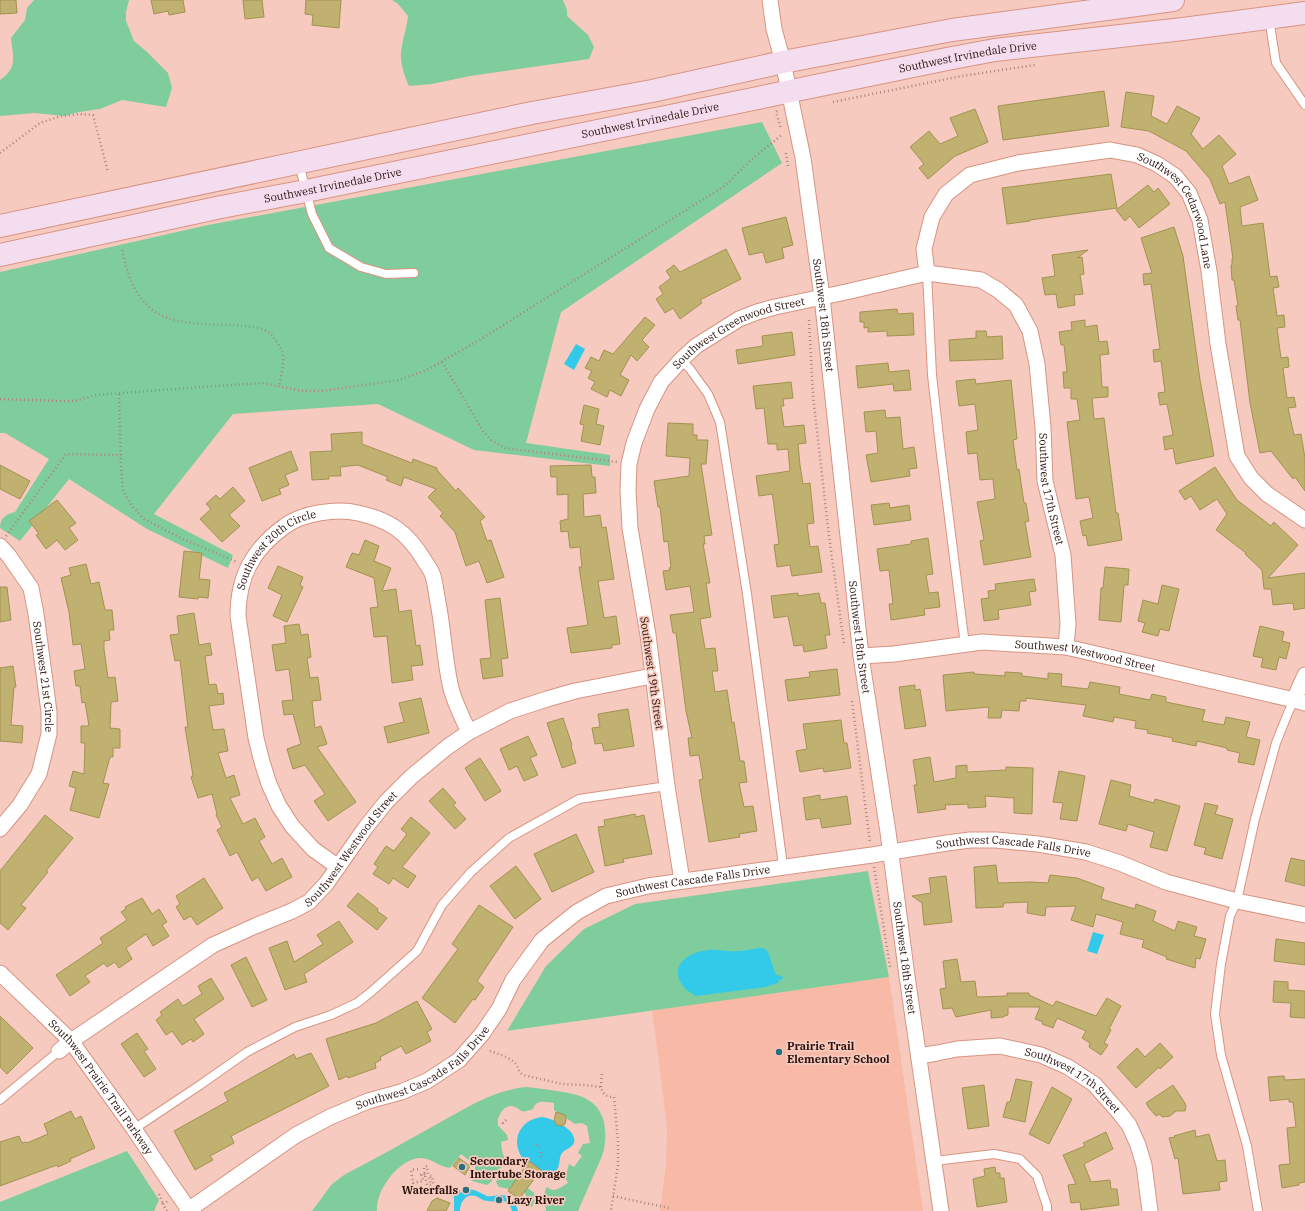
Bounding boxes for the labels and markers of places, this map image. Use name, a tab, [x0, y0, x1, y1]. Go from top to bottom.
place label: Prairie Trail Elementary School	[787, 1039, 890, 1066]
marker: Prairie Trail Elementary School	[774, 1047, 784, 1057]
place label: Secondary Intertube Storage	[470, 1154, 566, 1181]
marker: Secondary Intertube Storage	[457, 1162, 467, 1172]
place label: Waterfalls	[402, 1183, 458, 1197]
marker: Waterfalls	[461, 1185, 471, 1195]
place label: Lazy River	[507, 1193, 565, 1207]
marker: Lazy River	[494, 1195, 504, 1205]

